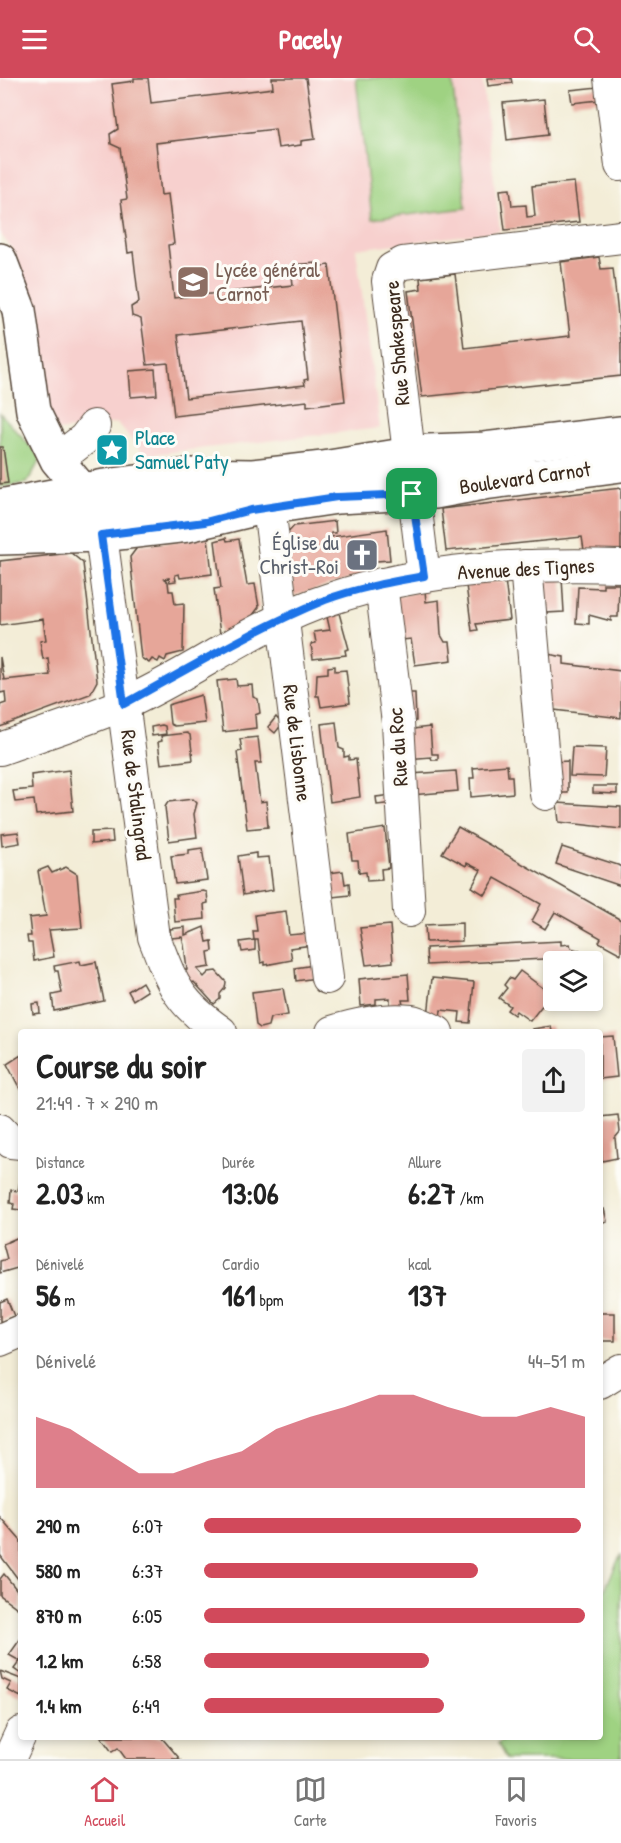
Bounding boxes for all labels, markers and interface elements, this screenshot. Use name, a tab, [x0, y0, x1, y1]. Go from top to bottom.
text: Pacely	[279, 21, 342, 57]
icon: menu	[18, 23, 51, 56]
icon: search	[570, 23, 603, 56]
place label: Lycée général Carnot	[216, 255, 320, 308]
school or university icon: Lycée général Carnot	[175, 264, 211, 300]
street label: Rue Shakespeare	[377, 280, 416, 407]
place label: Place Samuel Paty	[135, 423, 229, 476]
place icon: Place Samuel Paty	[94, 432, 130, 468]
street label: Boulevard Carnot	[457, 454, 593, 501]
pin	[386, 468, 437, 519]
icon: arrive	[395, 477, 428, 510]
place label: Église du Christ-Roi	[259, 528, 340, 581]
church icon: Église du Christ-Roi	[344, 537, 380, 573]
street label: Avenue des Tignes	[457, 550, 595, 587]
street label: Rue de Lisbonne	[276, 683, 319, 803]
street label: Rue du Roc	[380, 706, 415, 787]
street label: Rue de Stalingrad	[114, 728, 159, 862]
map controls	[543, 951, 603, 1011]
button: layers	[543, 951, 603, 1011]
text: Course du soir	[36, 1044, 206, 1088]
button: share	[522, 1049, 585, 1112]
text: 21:49 · 7 × 290 m	[36, 1089, 158, 1116]
text: Distance	[36, 1151, 85, 1173]
text: Durée	[222, 1151, 255, 1173]
text: Allure	[408, 1151, 442, 1173]
text: 2.03	[36, 1173, 83, 1213]
text: 13:06	[222, 1173, 279, 1213]
text: 6:27	[408, 1173, 456, 1213]
text: km	[83, 1187, 105, 1209]
text: /km	[456, 1187, 484, 1209]
text: Dénivelé	[36, 1253, 84, 1275]
text: Cardio	[222, 1253, 259, 1275]
text: kcal	[408, 1253, 431, 1275]
text: 56	[36, 1275, 61, 1315]
text: 161	[222, 1275, 256, 1315]
text: 137	[408, 1275, 447, 1315]
text: m	[61, 1289, 75, 1311]
text: bpm	[256, 1289, 284, 1311]
text: Dénivelé	[36, 1347, 96, 1374]
text: 44–51 m	[528, 1347, 585, 1374]
text: 290 m	[36, 1512, 80, 1539]
text: 6:07	[132, 1512, 163, 1539]
text: 580 m	[36, 1557, 80, 1584]
text: 6:37	[132, 1557, 163, 1584]
text: 870 m	[36, 1602, 82, 1629]
text: 6:05	[132, 1602, 162, 1629]
text: 1.2 km	[36, 1647, 83, 1674]
text: 6:58	[132, 1647, 162, 1674]
text: 1.4 km	[36, 1692, 82, 1719]
text: 6:49	[132, 1692, 159, 1719]
tab: Accueil	[84, 1773, 125, 1831]
tab: Carte	[294, 1773, 327, 1831]
tab: Favoris	[496, 1773, 537, 1831]

